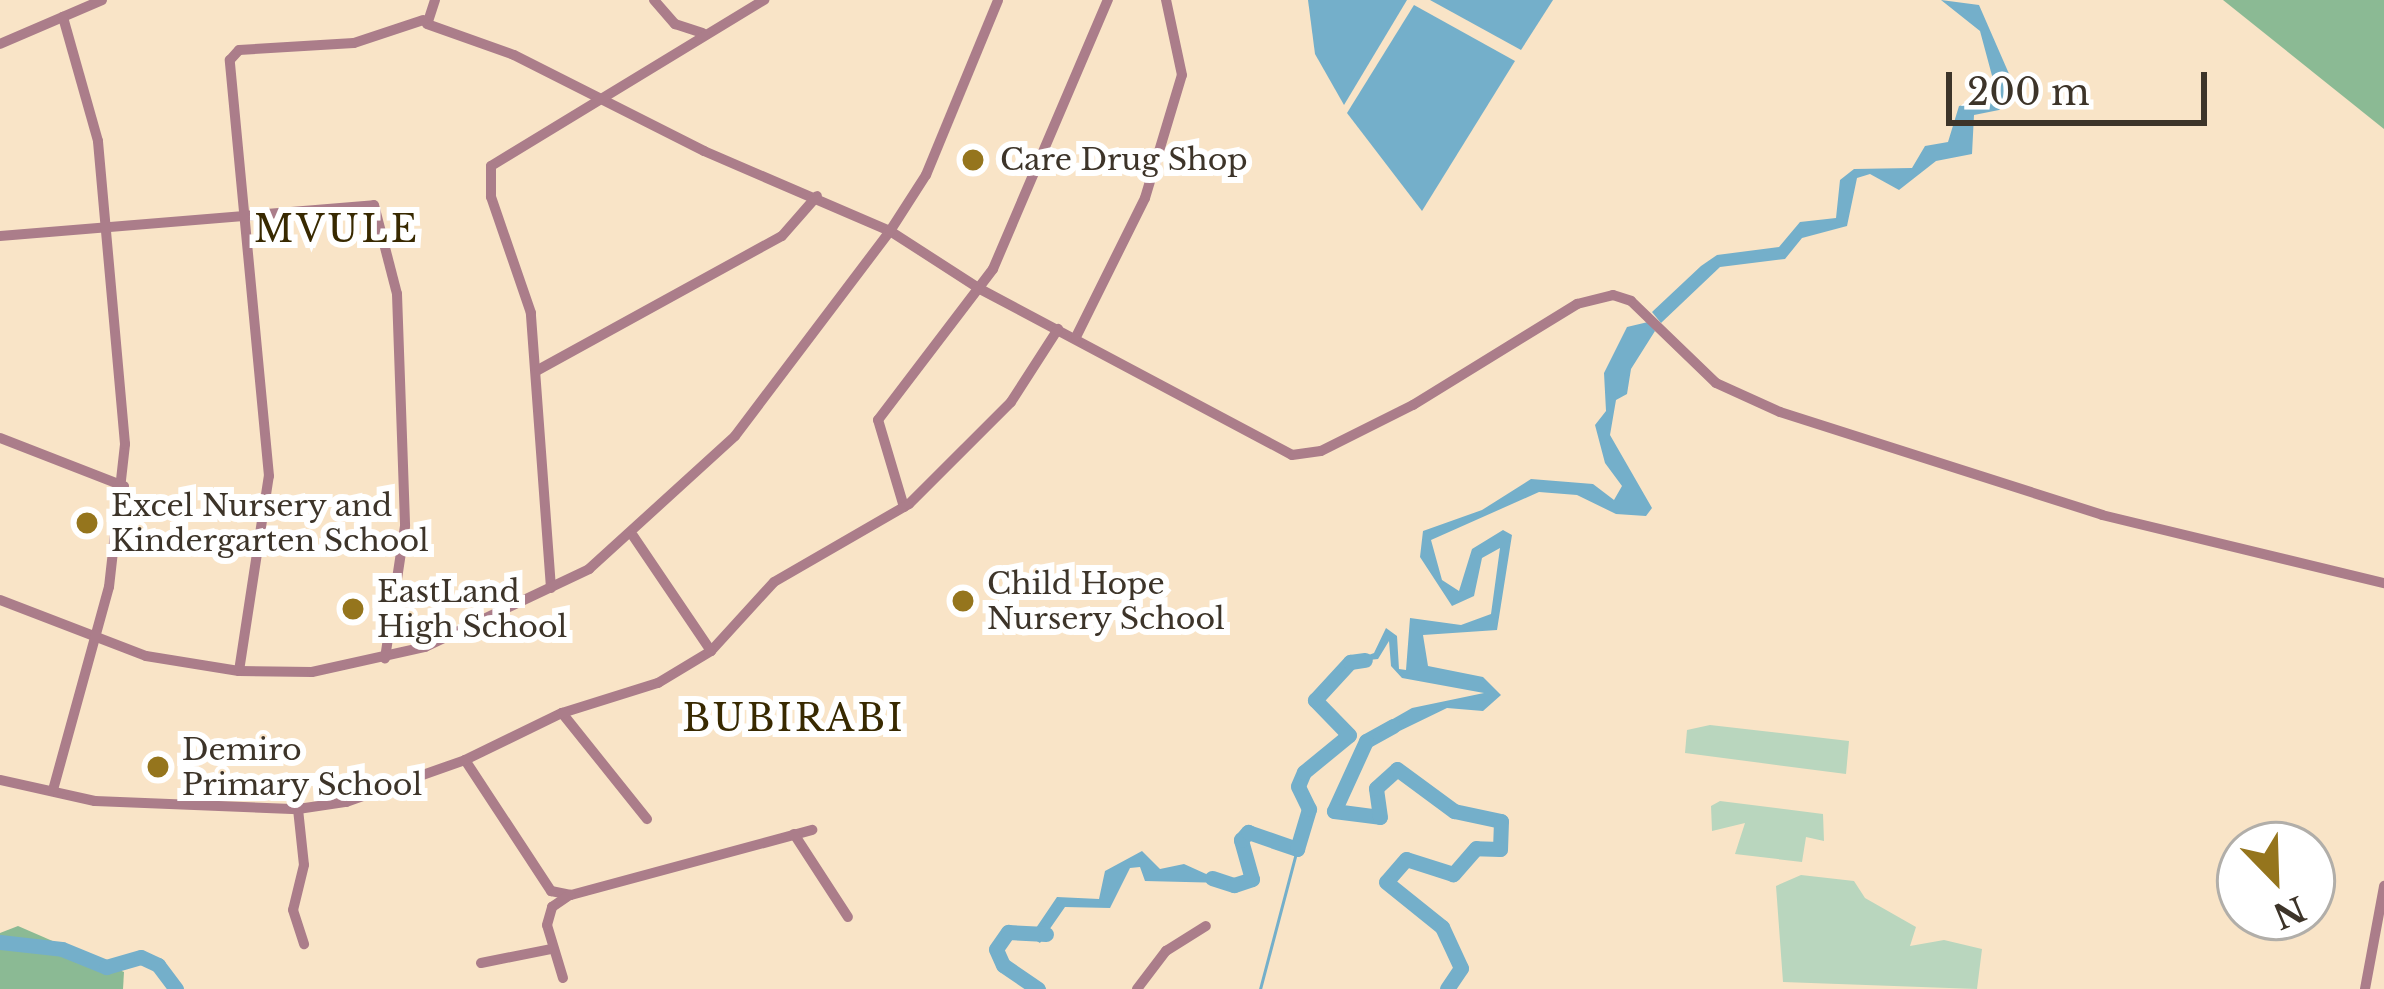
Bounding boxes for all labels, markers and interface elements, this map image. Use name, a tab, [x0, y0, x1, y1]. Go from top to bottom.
scale bar	[1952, 48, 2213, 122]
text: 200 m	[1967, 70, 2090, 115]
place label: Care Drug Shop	[1000, 142, 1248, 178]
marker: Care Drug Shop	[957, 144, 989, 176]
district label: MVULE	[254, 208, 420, 252]
place label: Excel Nursery and Kindergarten School	[111, 488, 429, 558]
marker: Excel Nursery and Kindergarten School	[74, 510, 100, 536]
place label: Child Hope Nursery School	[987, 566, 1226, 636]
place label: EastLand High School	[377, 574, 567, 644]
marker: Child Hope Nursery School	[950, 588, 976, 614]
marker: EastLand High School	[340, 596, 366, 622]
district label: BUBIRABI	[682, 697, 906, 741]
place label: Demiro Primary School	[182, 732, 423, 802]
marker: Demiro Primary School	[145, 754, 171, 780]
north arrow	[2216, 821, 2336, 941]
text: N	[2267, 887, 2311, 937]

